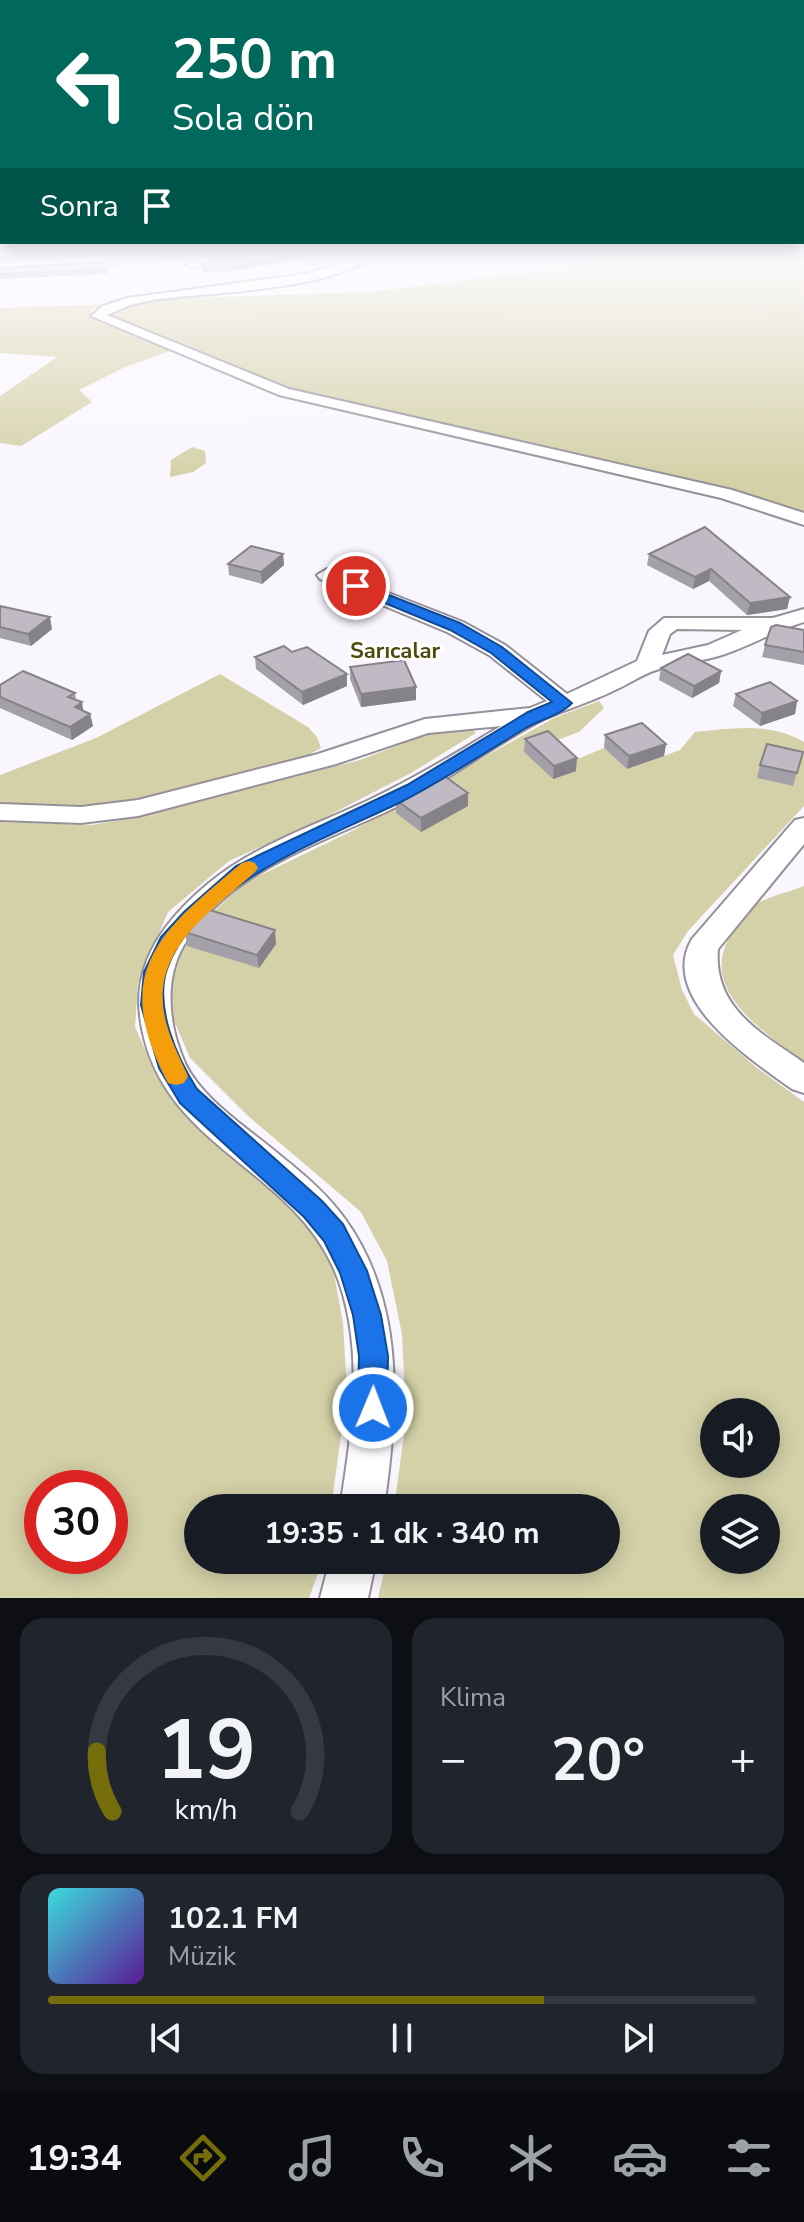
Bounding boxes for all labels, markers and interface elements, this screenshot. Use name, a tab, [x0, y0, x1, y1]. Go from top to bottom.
text: 250 m	[172, 21, 337, 98]
icon: left	[40, 32, 144, 136]
text: Sola dön	[172, 94, 315, 143]
icon: arrive	[135, 184, 179, 228]
text: Sonra	[40, 186, 119, 227]
pin	[322, 552, 390, 620]
icon: arrive	[334, 564, 378, 608]
district label: Sarıcalar	[350, 636, 440, 666]
position arrow	[331, 1366, 415, 1450]
map controls	[700, 1398, 780, 1574]
button: sound	[700, 1398, 780, 1478]
speed limit sign: 30	[24, 1470, 128, 1574]
button: layers	[700, 1494, 780, 1574]
text: 19:35 · 1 dk · 340 m	[264, 1513, 540, 1554]
text: Klima	[440, 1680, 506, 1715]
text: 19	[156, 1694, 256, 1807]
text: 20°	[551, 1719, 645, 1801]
text: −	[440, 1730, 466, 1790]
text: +	[730, 1730, 756, 1790]
text: km/h	[175, 1790, 237, 1829]
text: 102.1 FM	[168, 1898, 298, 1939]
text: Müzik	[168, 1939, 236, 1974]
icon: previous	[144, 2016, 188, 2060]
icon: pause	[380, 2016, 424, 2060]
icon: next	[616, 2016, 660, 2060]
icon: directions	[175, 2130, 231, 2186]
icon: music	[284, 2130, 340, 2186]
icon: phone	[394, 2130, 450, 2186]
icon: climate	[503, 2130, 559, 2186]
icon: car	[612, 2130, 668, 2186]
icon: filters	[721, 2130, 777, 2186]
text: 19:34	[27, 2134, 122, 2183]

